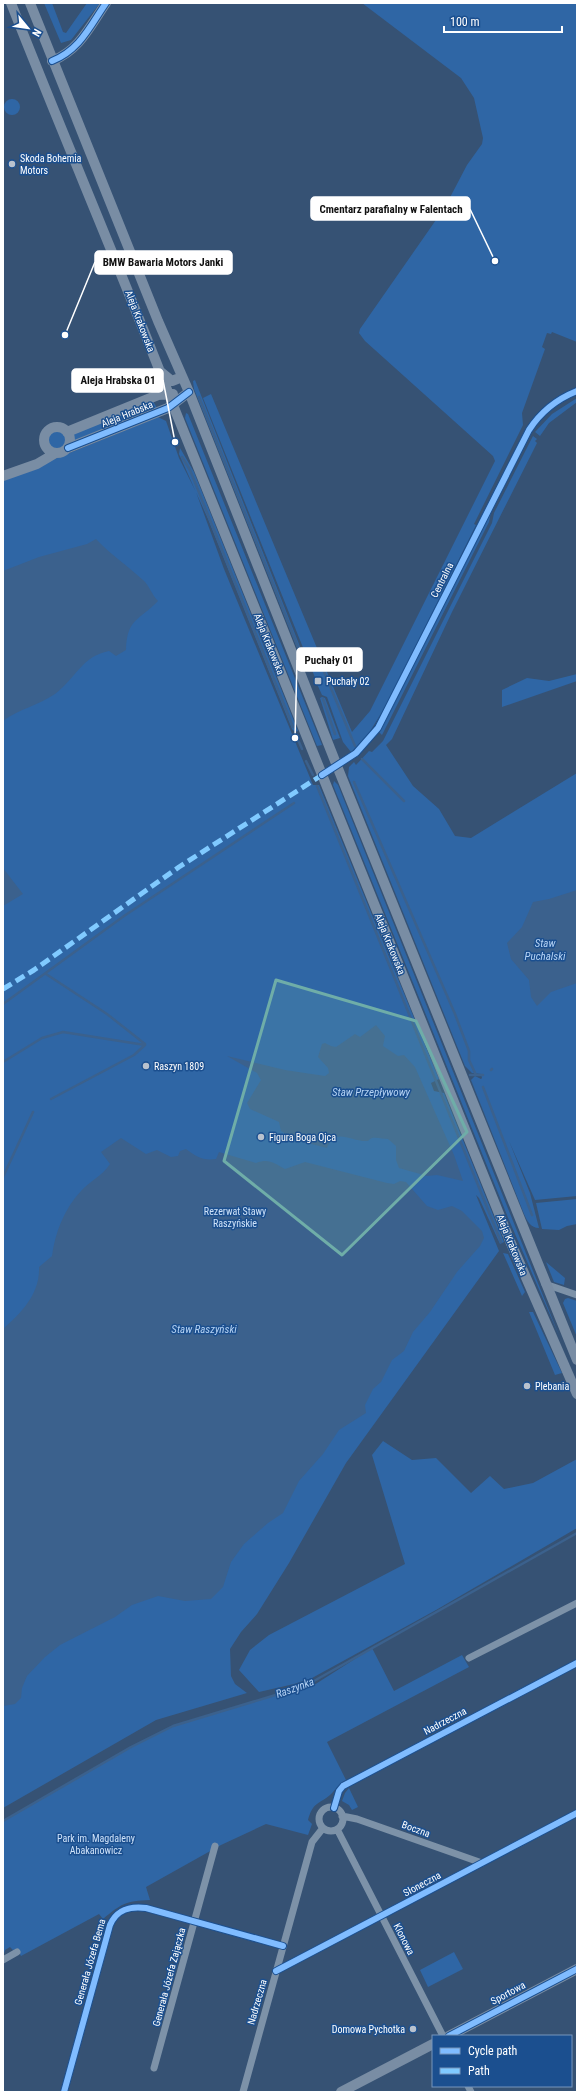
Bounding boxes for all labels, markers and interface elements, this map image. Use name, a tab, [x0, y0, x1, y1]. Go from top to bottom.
north arrow	[8, 8, 48, 48]
scale bar	[444, 8, 562, 34]
text: 100 m	[450, 15, 480, 29]
text: N	[29, 27, 44, 39]
place label: Skoda Bohemia Motors	[20, 153, 82, 176]
marker: Skoda Bohemia Motors	[7, 159, 17, 169]
callout: Cmentarz parafialny w Falentach	[311, 197, 470, 220]
text: Cmentarz parafialny w Falentach	[319, 203, 463, 216]
callout: BMW Bawaria Motors Janki	[95, 251, 232, 274]
text: BMW Bawaria Motors Janki	[103, 256, 224, 269]
street label: Aleja Krakowska	[123, 289, 157, 354]
callout: Aleja Hrabska 01	[72, 369, 163, 392]
text: Aleja Hrabska 01	[81, 374, 155, 387]
street label: Aleja Hrabska	[100, 399, 155, 429]
street label: Centralna	[429, 561, 456, 599]
street label: Aleja Krakowska	[252, 612, 286, 676]
callout: Puchały 01	[297, 648, 362, 671]
text: Puchały 01	[304, 654, 354, 667]
marker: Puchały 02	[313, 676, 323, 686]
place label: Puchały 02	[326, 676, 370, 687]
street label: Aleja Krakowska	[373, 912, 407, 976]
water label: Staw Puchalski	[525, 937, 566, 963]
marker: Raszyn 1809	[141, 1061, 151, 1071]
place label: Raszyn 1809	[154, 1061, 204, 1072]
water label: Staw Przepływowy	[332, 1086, 411, 1099]
marker: Figura Boga Ojca	[256, 1132, 266, 1142]
place label: Figura Boga Ojca	[269, 1132, 336, 1143]
park label: Rezerwat Stawy Raszyńskie	[204, 1206, 266, 1229]
street label: Aleja Krakowska	[495, 1213, 529, 1277]
water label: Staw Raszyński	[171, 1323, 237, 1336]
marker: Plebania	[522, 1381, 532, 1391]
place label: Plebania	[535, 1381, 569, 1392]
water label: Raszynka	[274, 1675, 316, 1701]
street label: Nadrzeczna	[422, 1705, 468, 1737]
street label: Boczna	[400, 1819, 432, 1839]
park label: Park im. Magdaleny Abakanowicz	[57, 1833, 135, 1856]
street label: Słoneczna	[401, 1869, 443, 1898]
street label: Generała Józefa Bema	[72, 1918, 108, 2006]
street label: Klonowa	[391, 1921, 417, 1957]
street label: Generała Józefa Zajączka	[151, 1926, 188, 2028]
street label: Nadrzeczna	[245, 1978, 269, 2026]
street label: Sportowa	[489, 1979, 527, 2007]
place label: Domowa Pychotka	[332, 2024, 405, 2035]
marker: Domowa Pychotka	[408, 2024, 418, 2034]
legend	[432, 2035, 572, 2087]
text: Cycle path	[468, 2044, 518, 2058]
text: Path	[468, 2064, 490, 2078]

